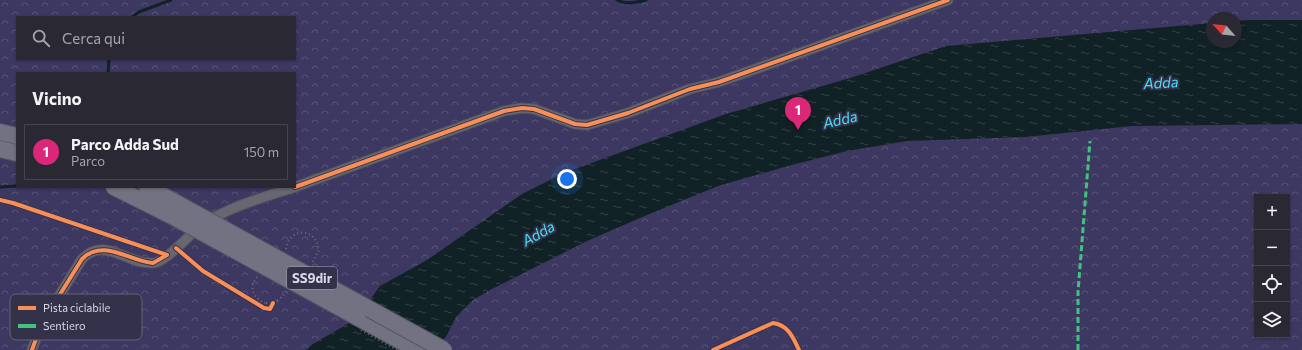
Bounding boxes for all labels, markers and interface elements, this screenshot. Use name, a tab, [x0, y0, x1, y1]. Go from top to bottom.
north arrow	[1206, 12, 1242, 48]
search box	[16, 16, 296, 60]
icon: search	[30, 27, 52, 49]
text: Cerca qui	[62, 29, 125, 47]
water label: Adda	[1142, 72, 1179, 92]
text: Vicino	[32, 88, 82, 109]
pin: 1	[785, 97, 811, 130]
water label: Adda	[820, 106, 859, 132]
text: Parco Adda Sud	[71, 135, 179, 153]
text: 1	[43, 144, 49, 160]
text: 150 m	[244, 144, 279, 160]
text: Parco	[71, 153, 105, 169]
your location	[557, 169, 577, 189]
map controls	[1254, 194, 1290, 338]
button: +	[1254, 194, 1290, 230]
water label: Adda	[517, 217, 558, 250]
button: −	[1254, 230, 1290, 266]
button: locate	[1254, 266, 1290, 302]
road number: SS9dir	[287, 267, 337, 289]
legend	[10, 294, 142, 340]
text: Pista ciclabile	[43, 301, 110, 314]
button: layers	[1254, 302, 1290, 338]
text: Sentiero	[43, 319, 86, 332]

